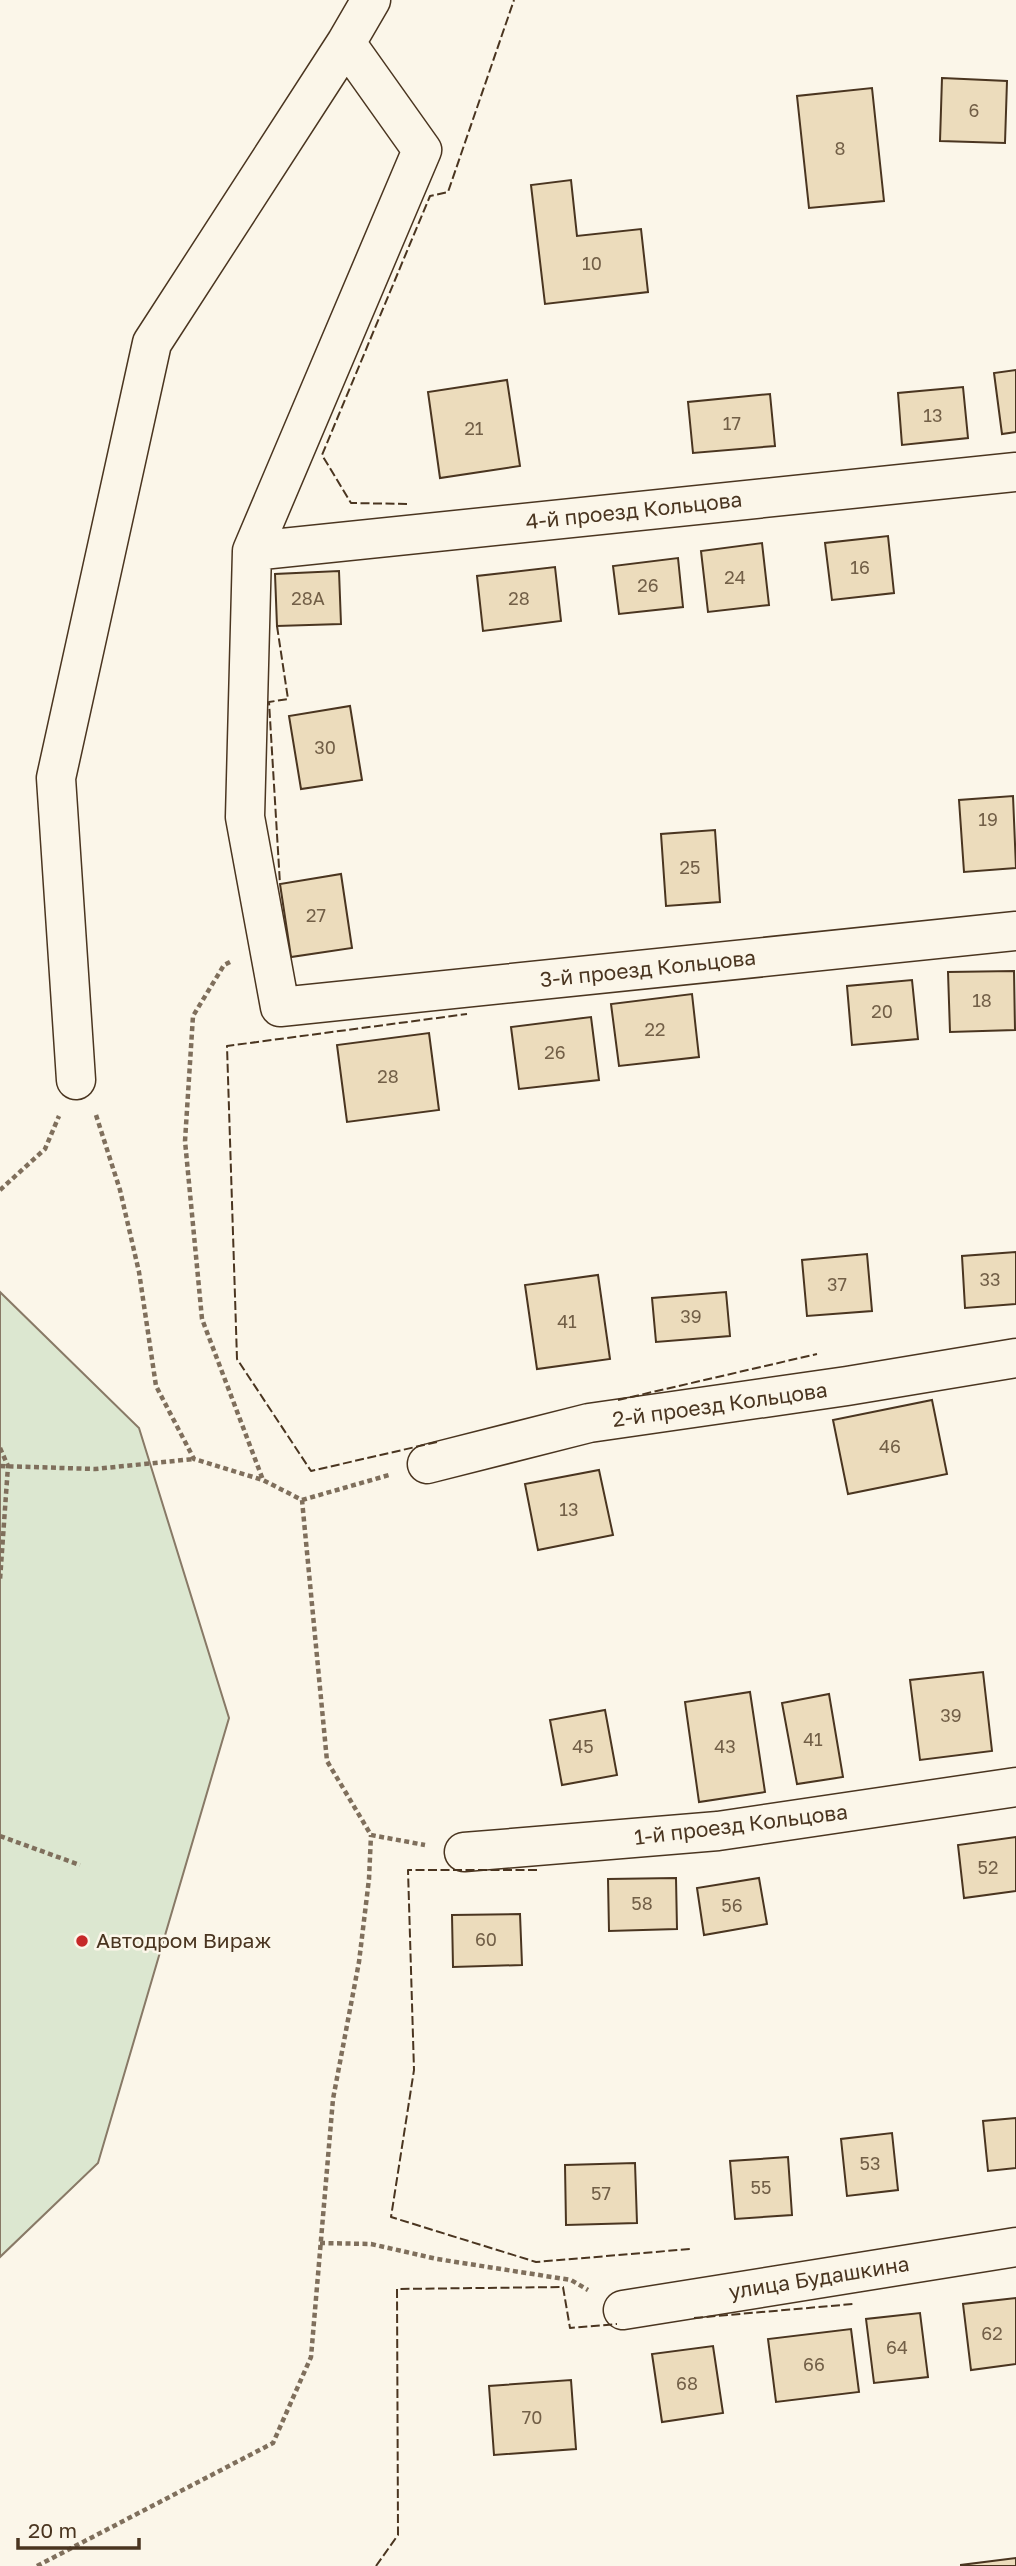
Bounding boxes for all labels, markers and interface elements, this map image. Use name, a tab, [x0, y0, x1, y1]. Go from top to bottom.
house number: 6	[969, 99, 979, 121]
house number: 8	[835, 137, 845, 159]
house number: 10	[582, 252, 602, 274]
house number: 13	[923, 404, 943, 426]
house number: 17	[723, 412, 741, 434]
house number: 21	[464, 417, 484, 439]
street label: 4-й проезд Кольцова	[524, 486, 743, 534]
house number: 16	[850, 556, 870, 578]
house number: 24	[724, 566, 746, 588]
house number: 26	[637, 574, 659, 596]
house number: 28А	[291, 587, 325, 609]
house number: 28	[508, 587, 530, 609]
house number: 30	[314, 736, 336, 758]
house number: 19	[978, 808, 998, 830]
house number: 25	[680, 856, 700, 878]
house number: 27	[306, 904, 326, 926]
street label: 3-й проезд Кольцова	[539, 944, 757, 992]
house number: 18	[972, 989, 992, 1011]
house number: 20	[871, 1000, 893, 1022]
house number: 22	[645, 1018, 665, 1040]
house number: 26	[544, 1041, 566, 1063]
house number: 28	[377, 1065, 399, 1087]
house number: 33	[979, 1268, 1001, 1290]
house number: 37	[827, 1273, 847, 1295]
house number: 39	[680, 1305, 702, 1327]
house number: 41	[557, 1310, 577, 1332]
street label: 2-й проезд Кольцова	[611, 1376, 829, 1432]
house number: 46	[879, 1435, 901, 1457]
house number: 13	[559, 1498, 579, 1520]
house number: 39	[940, 1704, 962, 1726]
house number: 41	[803, 1728, 823, 1750]
house number: 45	[572, 1735, 594, 1757]
house number: 43	[714, 1735, 736, 1757]
street label: 1-й проезд Кольцова	[633, 1798, 849, 1850]
house number: 52	[978, 1856, 998, 1878]
house number: 58	[631, 1892, 653, 1914]
house number: 56	[721, 1894, 743, 1916]
place label: Автодром Вираж	[96, 1927, 271, 1953]
house number: 60	[475, 1928, 497, 1950]
marker: Автодром Вираж	[74, 1933, 90, 1949]
house number: 53	[860, 2152, 880, 2174]
house number: 55	[751, 2176, 771, 2198]
house number: 57	[591, 2182, 611, 2204]
street label: улица Будашкина	[727, 2250, 911, 2304]
house number: 62	[981, 2322, 1003, 2344]
house number: 64	[886, 2336, 908, 2358]
house number: 66	[803, 2353, 825, 2375]
house number: 68	[676, 2372, 698, 2394]
house number: 70	[522, 2406, 542, 2428]
scale bar	[18, 2506, 138, 2550]
text: 20 m	[28, 2517, 77, 2543]

